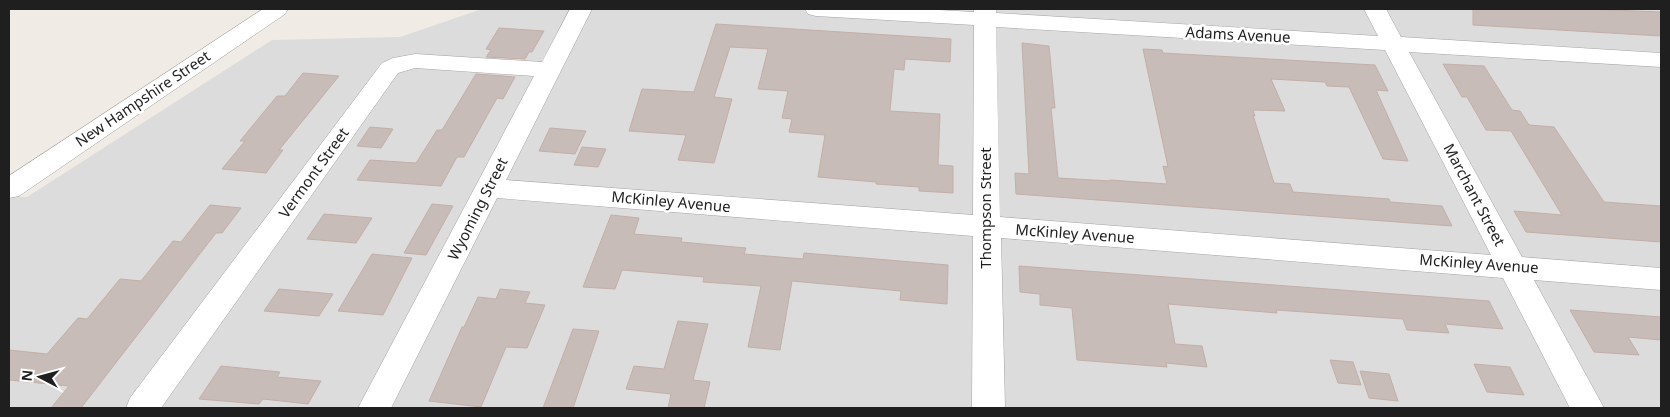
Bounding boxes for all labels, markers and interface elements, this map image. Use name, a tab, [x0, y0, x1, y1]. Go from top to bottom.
street label: Adams Avenue	[1185, 21, 1291, 47]
street label: New Hampshire Street	[71, 45, 214, 151]
street label: Vermont Street	[274, 123, 353, 222]
street label: Marchant Street	[1439, 140, 1511, 250]
street label: Thompson Street	[975, 147, 995, 269]
street label: Wyoming Street	[443, 153, 512, 263]
street label: McKinley Avenue	[611, 186, 731, 216]
street label: McKinley Avenue	[1015, 219, 1135, 247]
street label: McKinley Avenue	[1419, 249, 1539, 277]
north arrow	[15, 352, 65, 402]
text: N	[17, 369, 37, 382]

